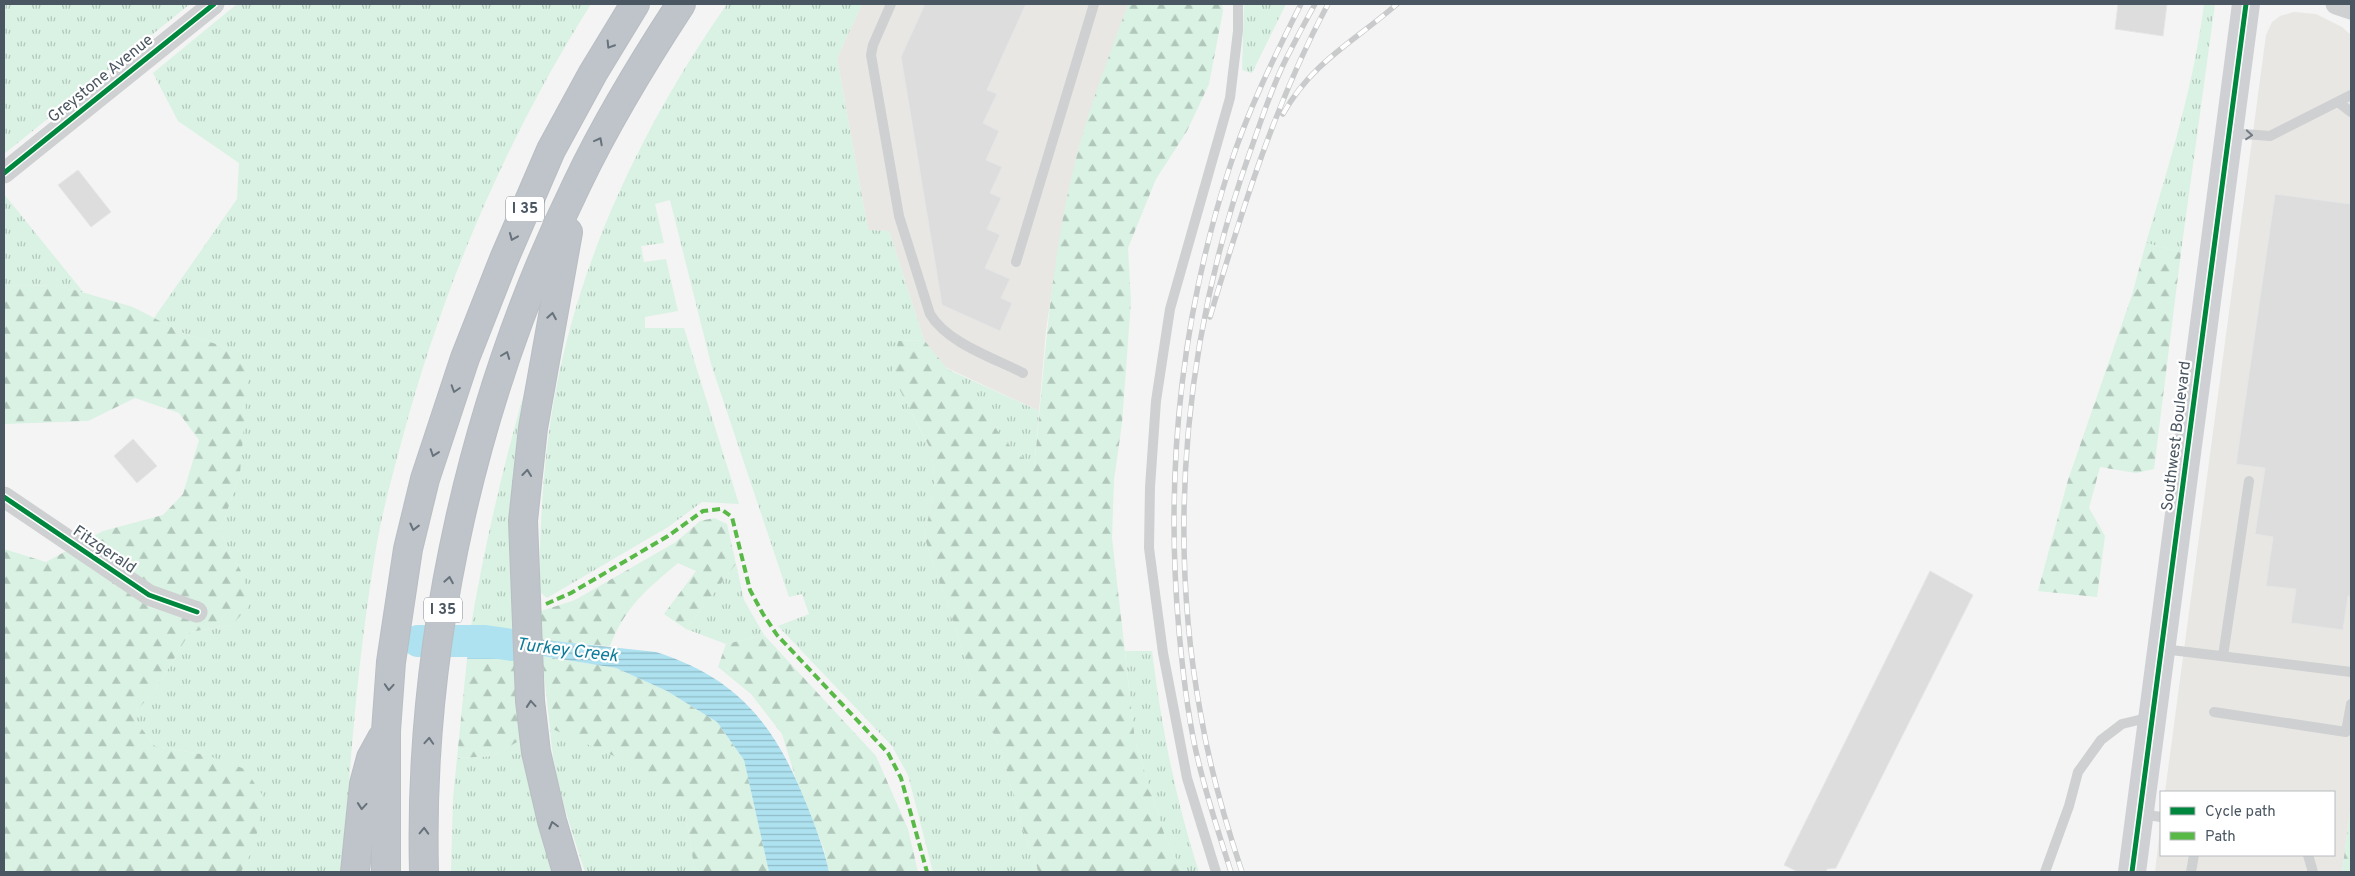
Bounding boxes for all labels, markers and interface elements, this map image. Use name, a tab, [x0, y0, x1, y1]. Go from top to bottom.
street label: Greystone Avenue	[44, 30, 158, 128]
one-way arrow	[607, 40, 616, 49]
one-way arrow	[2246, 129, 2254, 140]
one-way arrow	[593, 137, 603, 146]
road number: I 35	[506, 196, 544, 222]
one-way arrow	[509, 232, 520, 241]
one-way arrow	[547, 312, 557, 320]
one-way arrow	[500, 351, 510, 359]
street label: Southwest Boulevard	[2158, 360, 2196, 512]
one-way arrow	[451, 384, 461, 392]
one-way arrow	[430, 448, 440, 457]
one-way arrow	[521, 468, 532, 476]
street label: Fitzgerald	[69, 522, 139, 578]
one-way arrow	[409, 522, 419, 530]
one-way arrow	[443, 576, 453, 584]
road number: I 35	[424, 598, 462, 622]
water label: Turkey Creek	[515, 633, 620, 669]
one-way arrow	[383, 683, 394, 691]
one-way arrow	[526, 700, 537, 708]
one-way arrow	[423, 737, 434, 745]
legend	[2160, 791, 2335, 856]
one-way arrow	[356, 802, 367, 810]
text: Cycle path	[2205, 803, 2276, 822]
one-way arrow	[549, 822, 559, 830]
one-way arrow	[419, 827, 429, 834]
text: Path	[2205, 828, 2236, 847]

